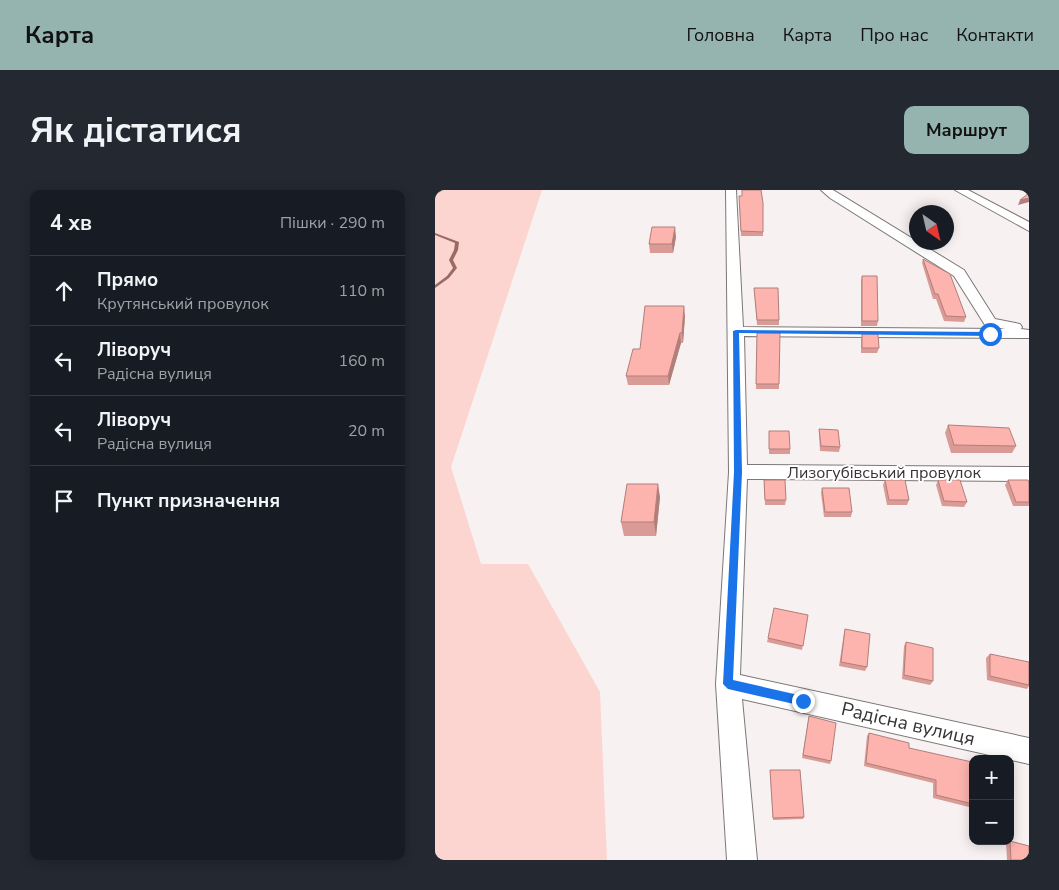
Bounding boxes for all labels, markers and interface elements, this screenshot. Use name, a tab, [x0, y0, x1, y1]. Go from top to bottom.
text: Карта	[25, 19, 94, 51]
text: Головна	[686, 23, 755, 47]
text: Карта	[783, 23, 832, 47]
text: Про нас	[860, 23, 928, 47]
text: Контакти	[956, 23, 1034, 47]
button: Маршрут	[904, 106, 1029, 154]
text: Як дістатися	[30, 107, 242, 154]
north arrow	[909, 205, 954, 250]
text: 4 хв	[50, 209, 92, 237]
text: Пішки · 290 m	[280, 212, 385, 234]
text: Прямо	[97, 267, 158, 293]
icon: ahead	[50, 277, 78, 305]
text: 110 m	[338, 280, 385, 302]
text: Крутянський провулок	[97, 293, 269, 315]
route start	[979, 323, 1002, 346]
text: Ліворуч	[97, 337, 171, 363]
icon: left	[50, 347, 78, 375]
text: 160 m	[338, 350, 385, 372]
text: Радісна вулиця	[97, 363, 212, 385]
text: Ліворуч	[97, 407, 171, 433]
icon: left	[50, 417, 78, 445]
text: 20 m	[348, 420, 385, 442]
text: Радісна вулиця	[97, 433, 212, 455]
street label: Лизогубівський провулок	[787, 462, 981, 484]
icon: arrive	[50, 487, 78, 515]
text: Пункт призначення	[97, 488, 280, 514]
route end	[792, 690, 815, 713]
street label: Радісна вулиця	[839, 696, 977, 752]
map controls	[969, 755, 1014, 845]
button: +	[969, 755, 1014, 800]
button: −	[969, 800, 1014, 845]

